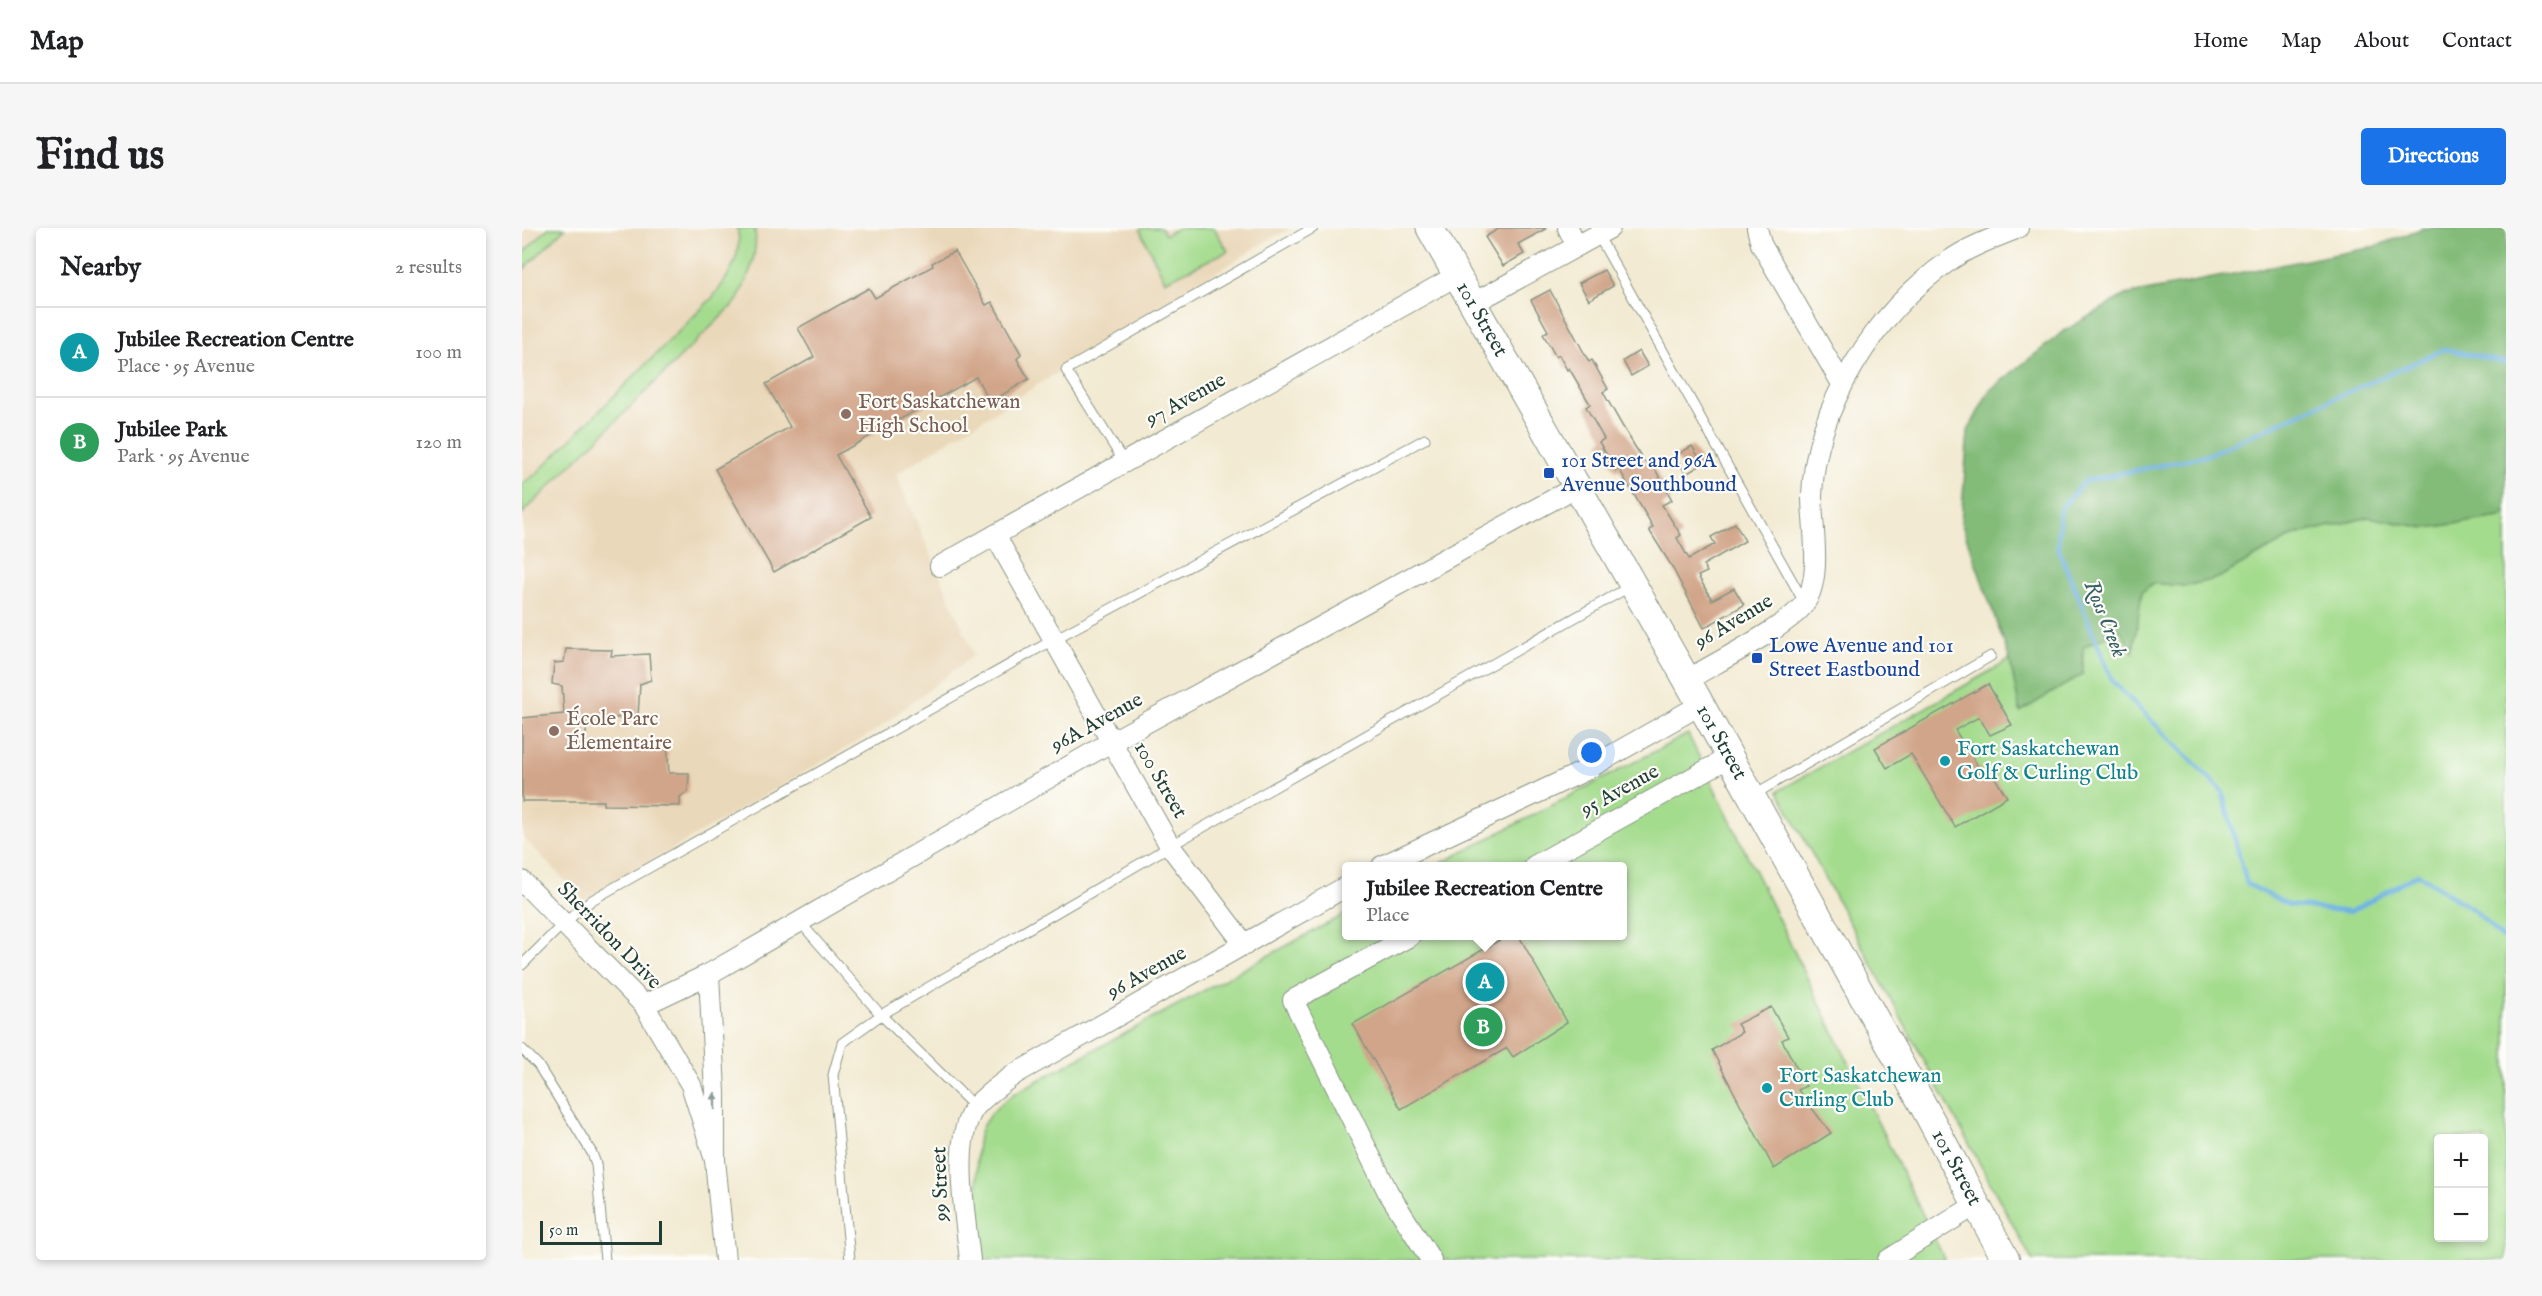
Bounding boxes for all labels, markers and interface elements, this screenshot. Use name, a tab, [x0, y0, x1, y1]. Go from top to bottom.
text: Map	[30, 24, 84, 59]
text: Home	[2193, 28, 2248, 55]
text: Map	[2281, 28, 2321, 55]
text: About	[2354, 28, 2409, 55]
text: Contact	[2442, 28, 2512, 55]
button: Directions	[2361, 128, 2506, 185]
text: Find us	[36, 130, 164, 183]
text: Nearby	[60, 251, 141, 284]
text: 2 results	[395, 255, 462, 280]
street label: 101 Street	[1450, 277, 1514, 362]
text: Jubilee Recreation Centre	[117, 326, 354, 354]
text: A	[73, 340, 86, 365]
text: 100 m	[415, 340, 462, 365]
text: Place · 95 Avenue	[117, 354, 255, 379]
street label: 97 Avenue	[1140, 367, 1231, 434]
place label: Fort Saskatchewan High School	[858, 389, 1020, 440]
marker: Fort Saskatchewan High School	[839, 407, 853, 421]
text: Jubilee Park	[117, 416, 227, 444]
text: B	[73, 430, 86, 455]
text: 120 m	[416, 430, 462, 455]
text: Park · 95 Avenue	[117, 444, 250, 469]
place label: 101 Street and 96A Avenue Southbound	[1560, 448, 1738, 499]
marker: 101 Street and 96A Avenue Southbound	[1542, 466, 1556, 480]
water label: Ross Creek	[2077, 576, 2133, 662]
street label: 96 Avenue	[1689, 588, 1778, 656]
place label: Lowe Avenue and 101 Street Eastbound	[1769, 633, 1954, 684]
marker: Lowe Avenue and 101 Street Eastbound	[1750, 651, 1764, 665]
street label: 96A Avenue	[1045, 687, 1148, 760]
street label: 101 Street	[1690, 699, 1753, 785]
place label: École Parc Élementaire	[566, 705, 672, 757]
marker: École Parc Élementaire	[547, 724, 561, 738]
street label: 100 Street	[1127, 736, 1193, 824]
place label: Fort Saskatchewan Golf & Curling Club	[1957, 736, 2138, 787]
your location	[1577, 738, 1606, 767]
marker: Fort Saskatchewan Golf & Curling Club	[1938, 754, 1952, 768]
street label: 95 Avenue	[1575, 758, 1664, 824]
popup	[1342, 862, 1627, 940]
text: Jubilee Recreation Centre	[1366, 875, 1603, 903]
street label: Sherridon Drive	[551, 876, 667, 996]
text: Place	[1366, 903, 1409, 928]
street label: 96 Avenue	[1102, 940, 1192, 1006]
pin: A	[1466, 960, 1504, 1005]
pin: B	[1464, 1004, 1502, 1050]
place label: Fort Saskatchewan Curling Club	[1779, 1063, 1941, 1114]
marker: Fort Saskatchewan Curling Club	[1760, 1081, 1774, 1095]
one-way arrow	[710, 1092, 720, 1111]
street label: 101 Street	[1925, 1125, 1988, 1210]
map controls	[2434, 1134, 2488, 1242]
button: +	[2434, 1134, 2488, 1188]
street label: 99 Street	[926, 1146, 956, 1223]
button: −	[2434, 1188, 2488, 1242]
scale bar	[540, 1218, 662, 1246]
text: 50 m	[549, 1221, 578, 1241]

